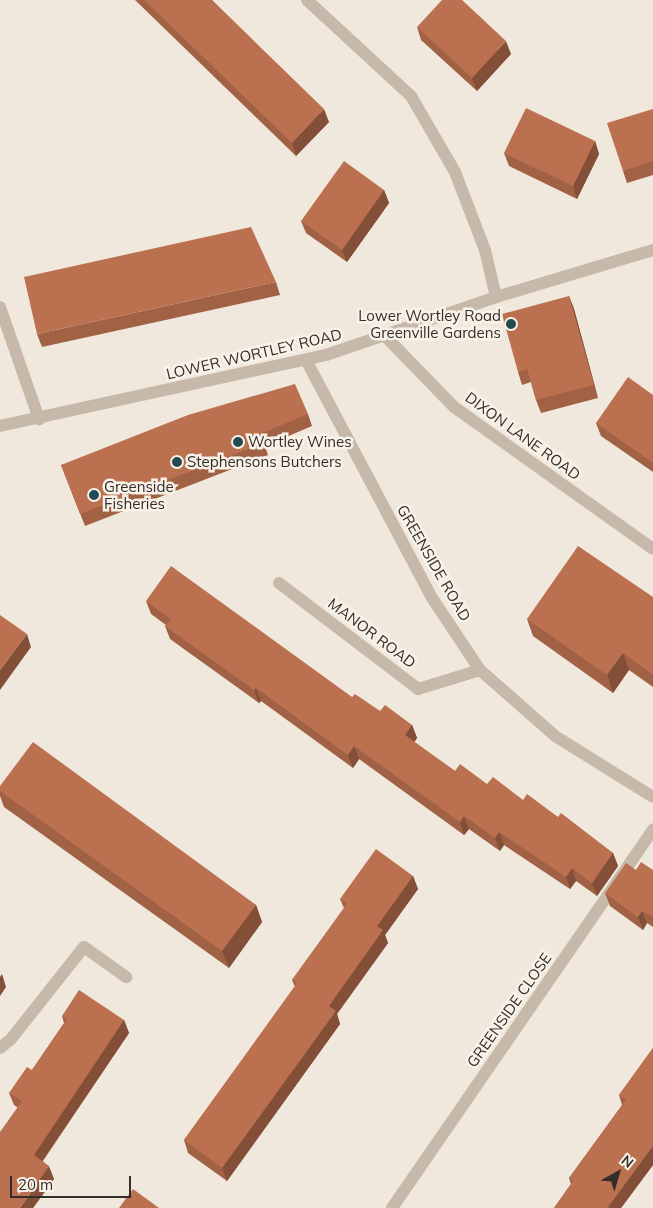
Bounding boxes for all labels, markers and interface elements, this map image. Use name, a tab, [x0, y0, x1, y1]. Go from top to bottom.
place label: Lower Wortley Road Greenville Gardens	[358, 306, 501, 341]
marker: Lower Wortley Road Greenville Gardens	[505, 318, 517, 330]
street label: LOWER WORTLEY ROAD	[164, 325, 344, 383]
street label: DIXON LANE ROAD	[462, 388, 584, 484]
place label: Wortley Wines	[248, 433, 352, 451]
marker: Wortley Wines	[232, 436, 244, 448]
place label: Stephensons Butchers	[187, 453, 342, 471]
marker: Stephensons Butchers	[171, 456, 183, 468]
place label: Greenside Fisheries	[104, 477, 174, 512]
marker: Greenside Fisheries	[88, 489, 100, 501]
street label: GREENSIDE ROAD	[393, 502, 475, 624]
street label: MANOR ROAD	[325, 594, 419, 672]
street label: GREENSIDE CLOSE	[463, 950, 555, 1070]
north arrow	[593, 1148, 643, 1198]
text: N	[618, 1151, 637, 1172]
scale bar	[12, 1166, 134, 1198]
text: 20 m	[18, 1175, 53, 1194]

